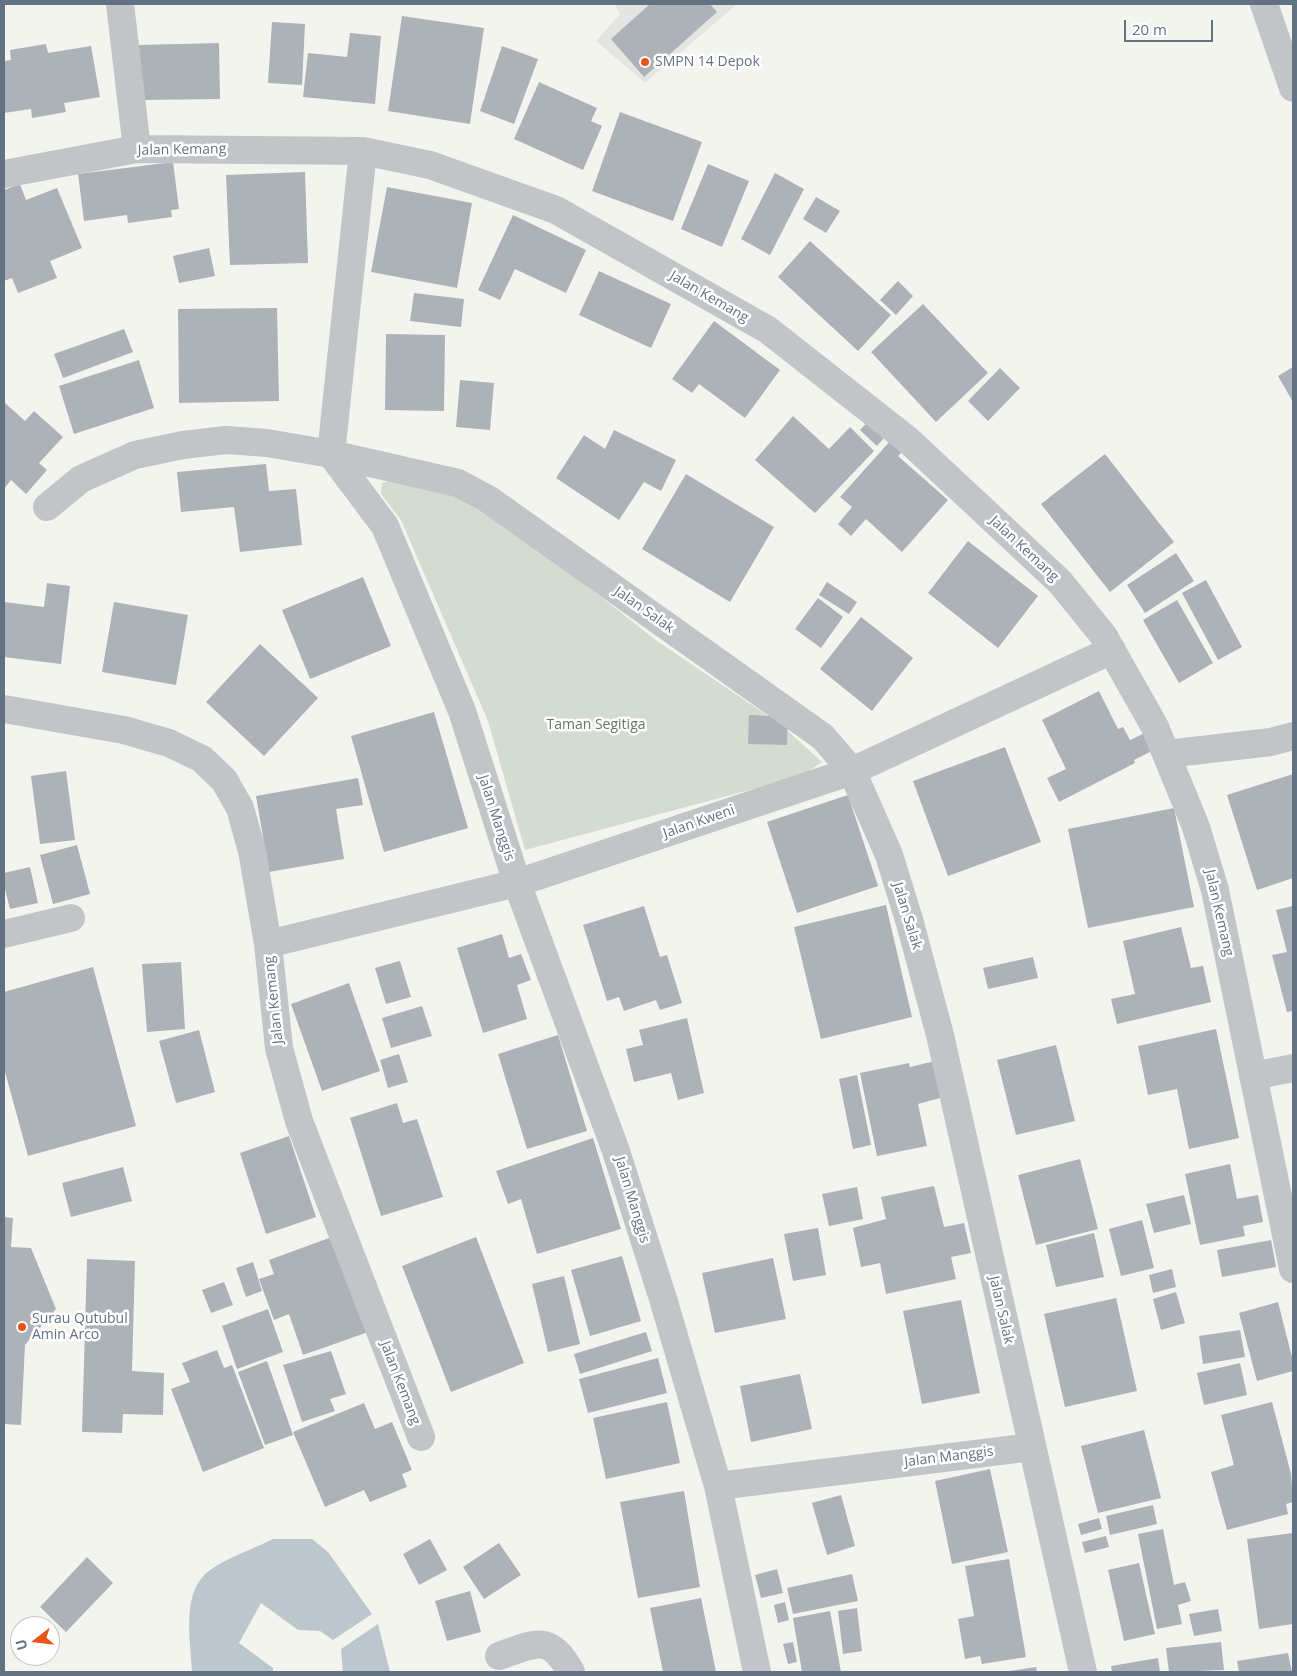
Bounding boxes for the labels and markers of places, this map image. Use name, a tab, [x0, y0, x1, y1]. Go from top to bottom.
place label: SMPN 14 Depok	[655, 54, 760, 70]
marker: SMPN 14 Depok	[639, 56, 651, 68]
place label: Surau Qutubul Amin Arco	[32, 1311, 128, 1344]
marker: Surau Qutubul Amin Arco	[16, 1321, 28, 1333]

